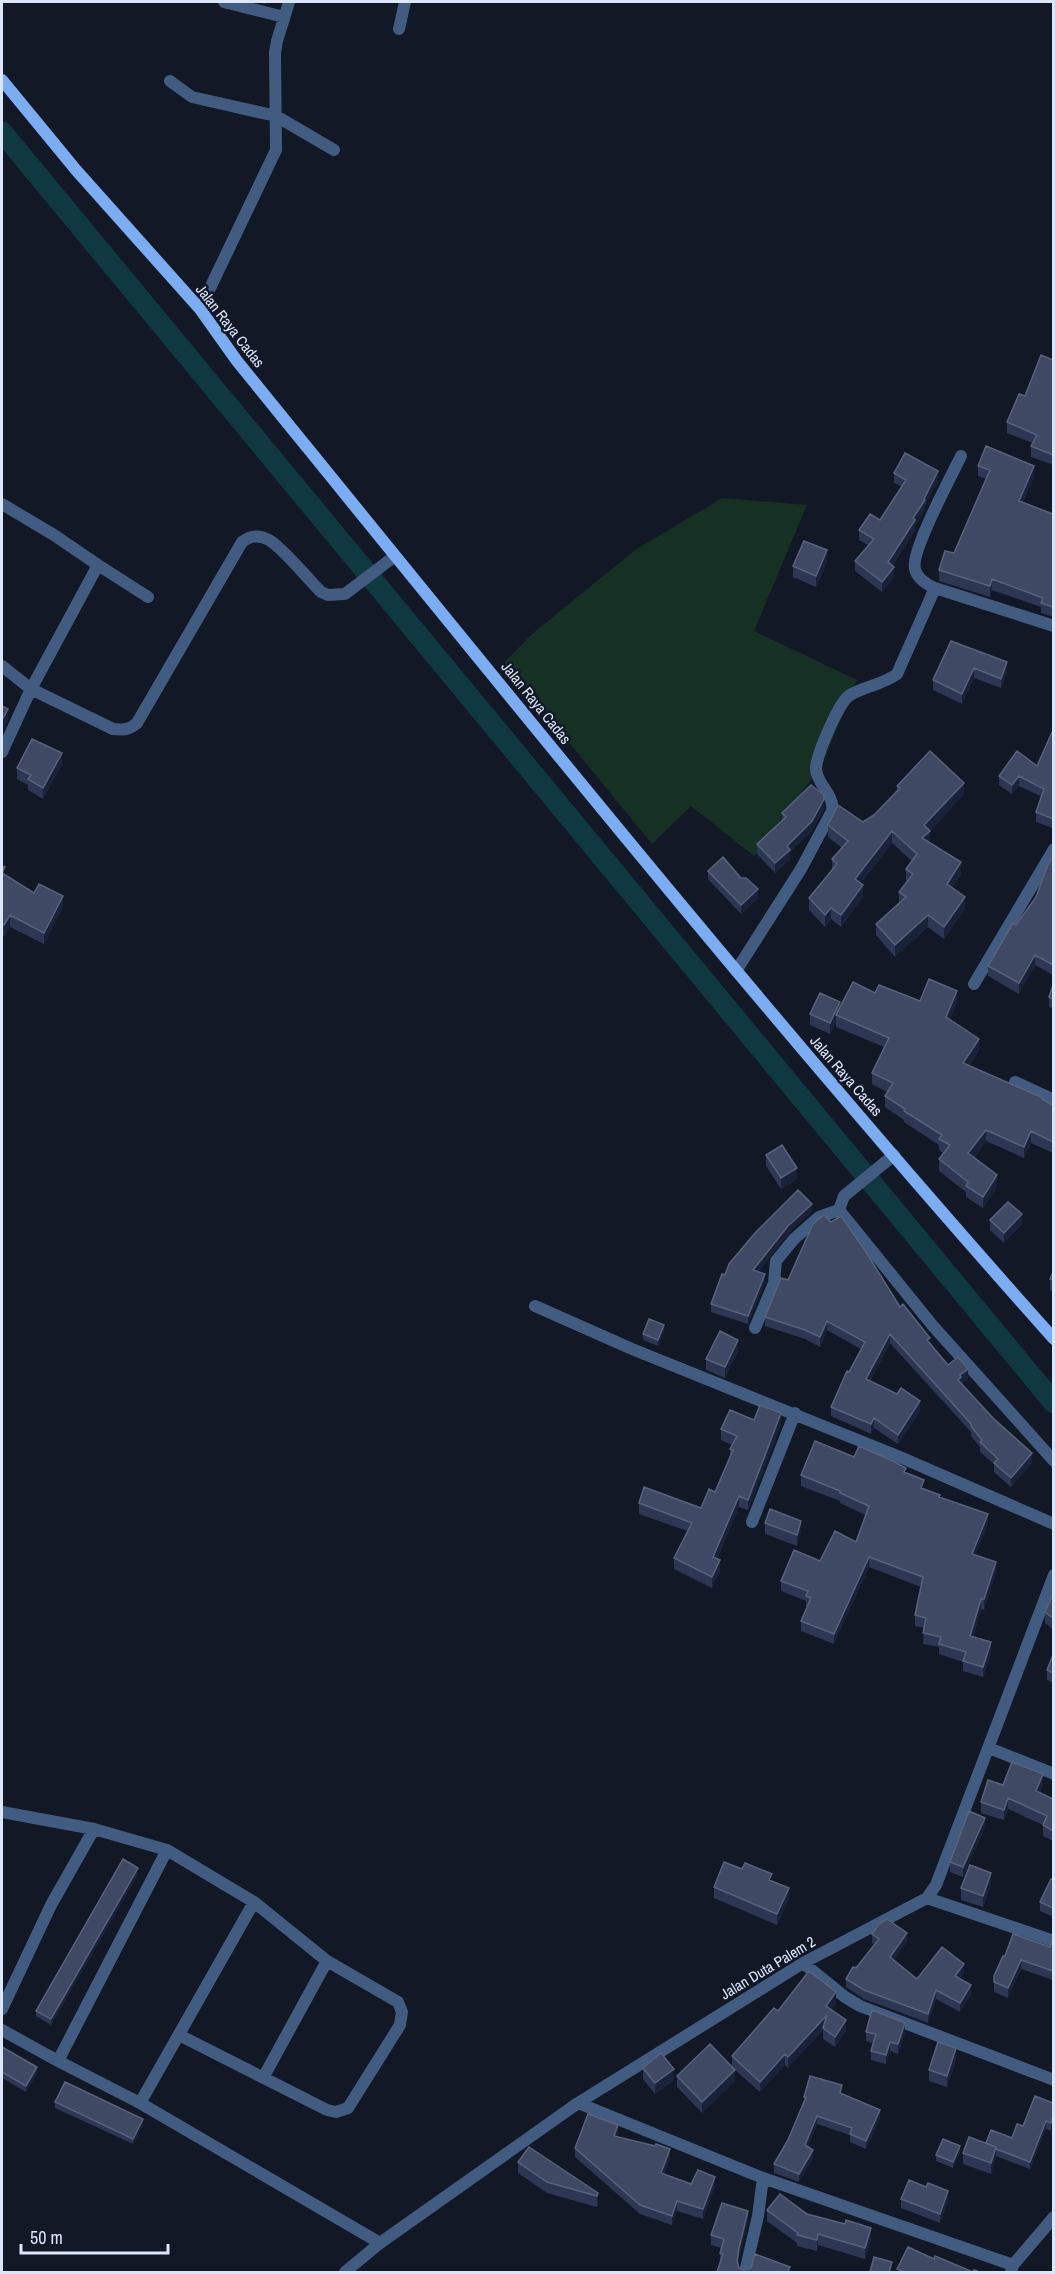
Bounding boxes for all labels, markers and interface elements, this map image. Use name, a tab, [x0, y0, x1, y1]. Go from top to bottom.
street label: Jalan Raya Cadas	[191, 280, 270, 372]
street label: Jalan Raya Cadas	[497, 657, 576, 748]
street label: Jalan Raya Cadas	[805, 1031, 887, 1120]
street label: Jalan Duta Palem 2	[716, 1931, 819, 2004]
scale bar	[21, 2217, 168, 2255]
text: 50 m	[30, 2225, 63, 2250]

